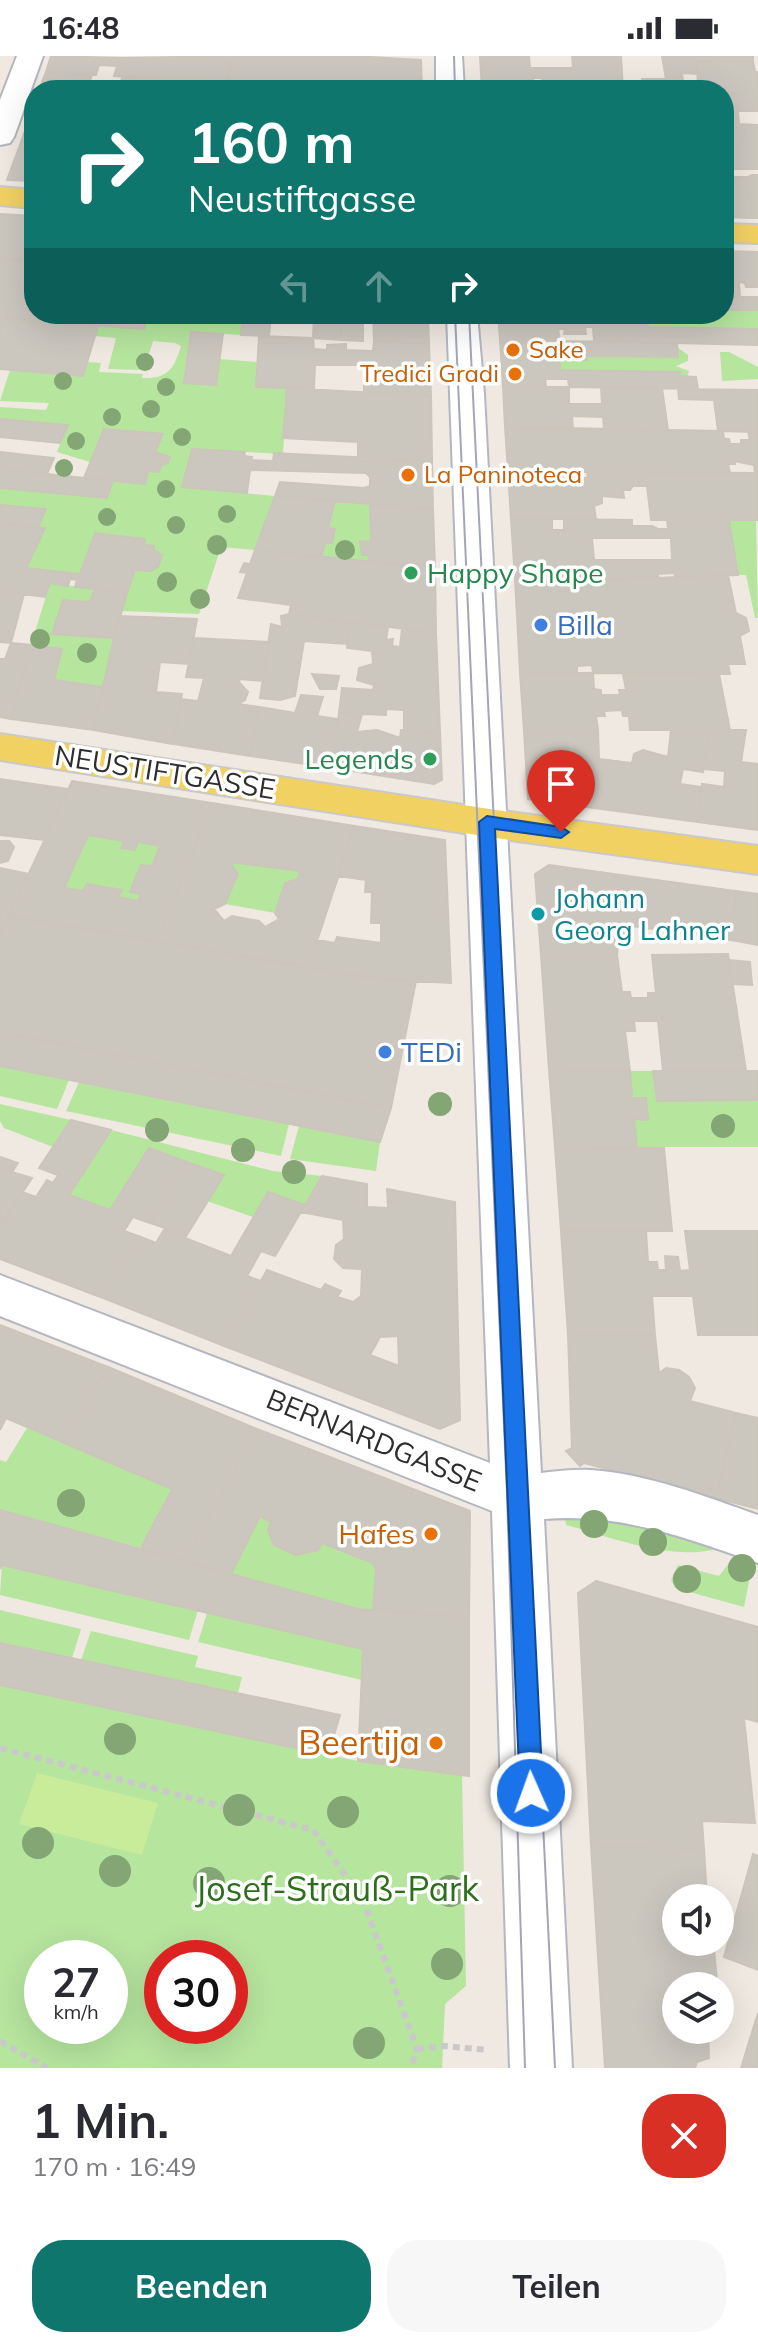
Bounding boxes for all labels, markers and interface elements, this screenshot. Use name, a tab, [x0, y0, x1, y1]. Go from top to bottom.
text: 16:48	[40, 9, 119, 47]
text: 160 m	[188, 107, 355, 177]
icon: right	[56, 112, 160, 216]
text: Neustiftgasse	[188, 176, 416, 221]
icon: left	[273, 264, 317, 308]
icon: ahead	[357, 264, 401, 308]
icon: right	[441, 264, 485, 308]
place label: Sake	[529, 334, 583, 364]
marker: Sake	[504, 341, 522, 359]
place label: Tredici Gradi	[360, 358, 499, 388]
marker: Tredici Gradi	[506, 365, 524, 383]
place label: La Paninoteca	[424, 459, 582, 489]
marker: La Paninoteca	[399, 466, 417, 484]
place label: Happy Shape	[427, 555, 604, 590]
marker: Happy Shape	[402, 564, 420, 582]
place label: Billa	[557, 607, 613, 642]
marker: Billa	[532, 616, 550, 634]
street label: NEUSTIFTGASSE	[52, 737, 278, 806]
place label: Legends	[304, 741, 414, 776]
marker: Legends	[421, 750, 439, 768]
pin	[527, 750, 595, 832]
icon: arrive	[539, 762, 583, 806]
place label: Johann Georg Lahner	[554, 880, 731, 947]
marker: Johann Georg Lahner	[529, 905, 547, 923]
place label: TEDi	[401, 1034, 462, 1069]
marker: TEDi	[376, 1043, 394, 1061]
street label: BERNARDGASSE	[262, 1380, 487, 1499]
place label: Hafes	[339, 1516, 415, 1551]
marker: Hafes	[422, 1525, 440, 1543]
place label: Beertija	[298, 1721, 420, 1764]
marker: Beertija	[427, 1734, 445, 1752]
position arrow	[489, 1751, 573, 1835]
park label: Josef-Strauß-Park	[195, 1867, 479, 1910]
map controls	[662, 1884, 734, 2044]
button: sound	[662, 1884, 734, 1956]
speed limit sign: 30	[144, 1940, 248, 2044]
text: 27	[52, 1957, 100, 2007]
button: layers	[662, 1972, 734, 2044]
text: km/h	[53, 1999, 99, 2024]
text: 1 Min.	[32, 2090, 169, 2150]
button: close	[642, 2094, 726, 2178]
text: 170 m · 16:49	[32, 2150, 196, 2183]
button: Beenden	[32, 2240, 371, 2332]
button: Teilen	[387, 2240, 726, 2332]

